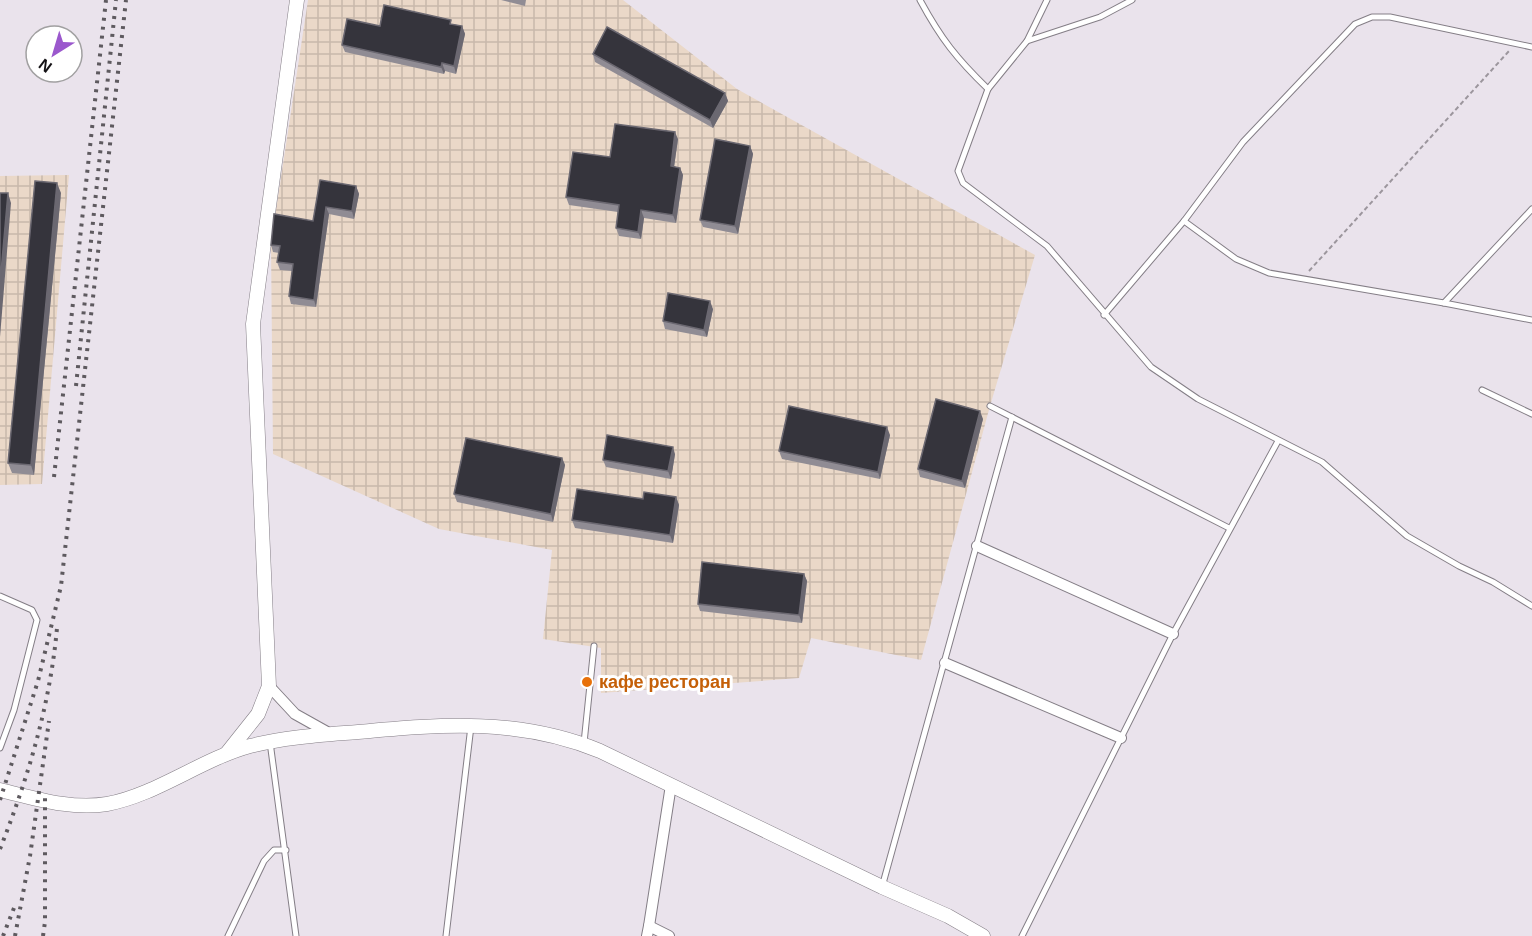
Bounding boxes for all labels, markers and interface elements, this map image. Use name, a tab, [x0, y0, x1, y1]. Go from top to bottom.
north arrow	[24, 24, 84, 84]
text: N	[36, 55, 55, 76]
place label: кафе ресторан	[599, 672, 731, 692]
marker: кафе ресторан	[580, 675, 594, 689]

